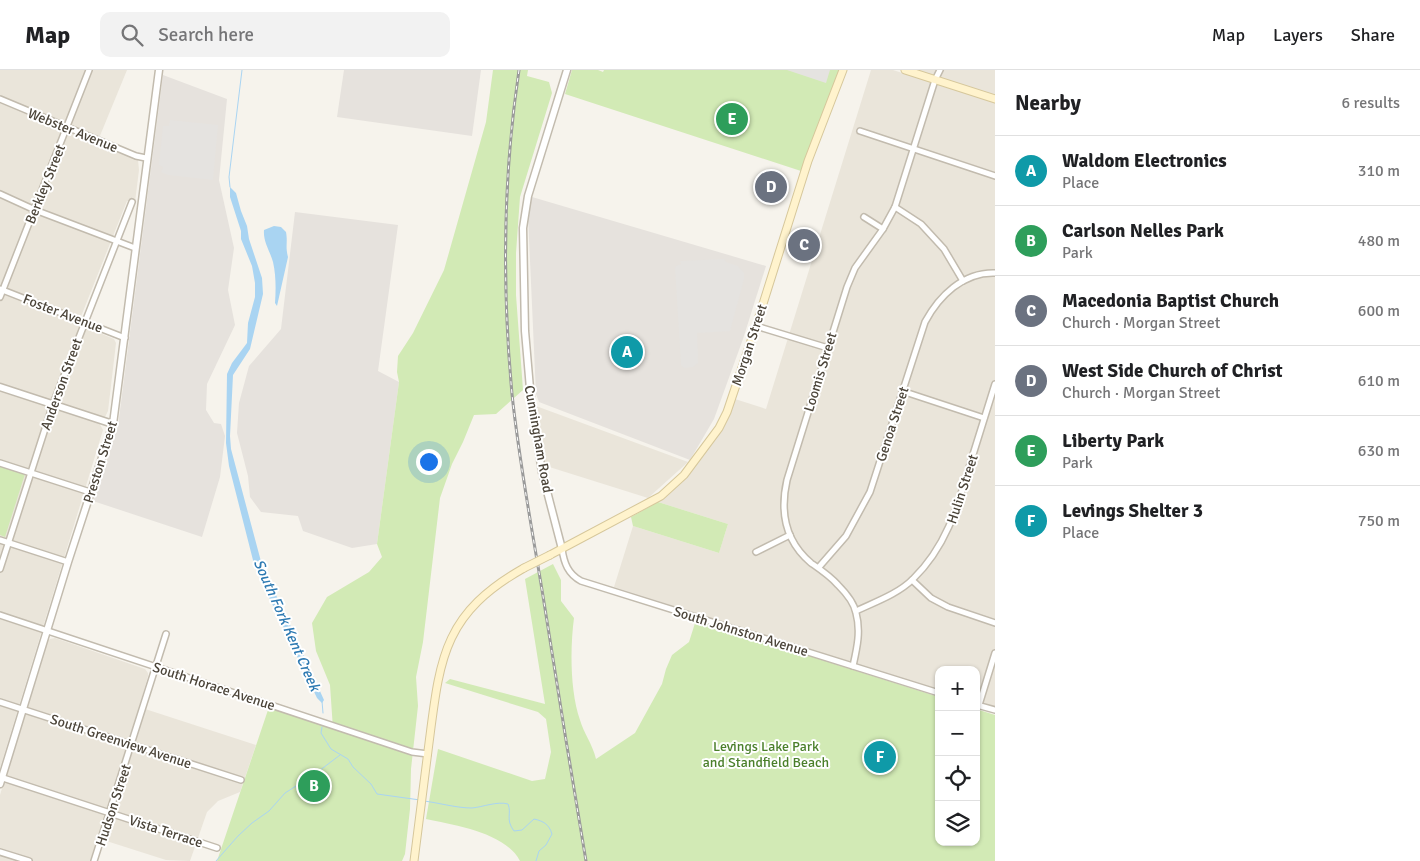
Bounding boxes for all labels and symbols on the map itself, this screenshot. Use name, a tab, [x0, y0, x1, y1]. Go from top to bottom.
pin: E	[716, 100, 748, 138]
street label: Webster Avenue	[25, 105, 120, 156]
street label: Berkley Street	[22, 142, 69, 226]
pin: D	[755, 168, 787, 206]
pin: C	[788, 226, 820, 264]
street label: Foster Avenue	[21, 290, 105, 336]
street label: Morgan Street	[728, 302, 771, 388]
street label: Loomis Street	[800, 330, 841, 414]
pin: A	[611, 333, 643, 371]
street label: Anderson Street	[37, 336, 86, 432]
street label: Cunningham Road	[521, 384, 556, 494]
street label: Genoa Street	[872, 385, 913, 464]
street label: Preston Street	[80, 419, 121, 505]
your location	[416, 449, 442, 475]
street label: Hulin Street	[943, 452, 982, 526]
water label: South Fork Kent Creek	[250, 556, 325, 695]
street label: South Johnston Avenue	[672, 603, 810, 660]
street label: South Horace Avenue	[151, 659, 277, 714]
street label: South Greenview Avenue	[48, 711, 194, 772]
park label: Levings Lake Park and Standfield Beach	[703, 738, 829, 771]
pin: F	[864, 738, 896, 776]
street label: Hudson Street	[92, 762, 135, 848]
pin: B	[298, 767, 330, 805]
street label: Vista Terrace	[127, 812, 205, 851]

